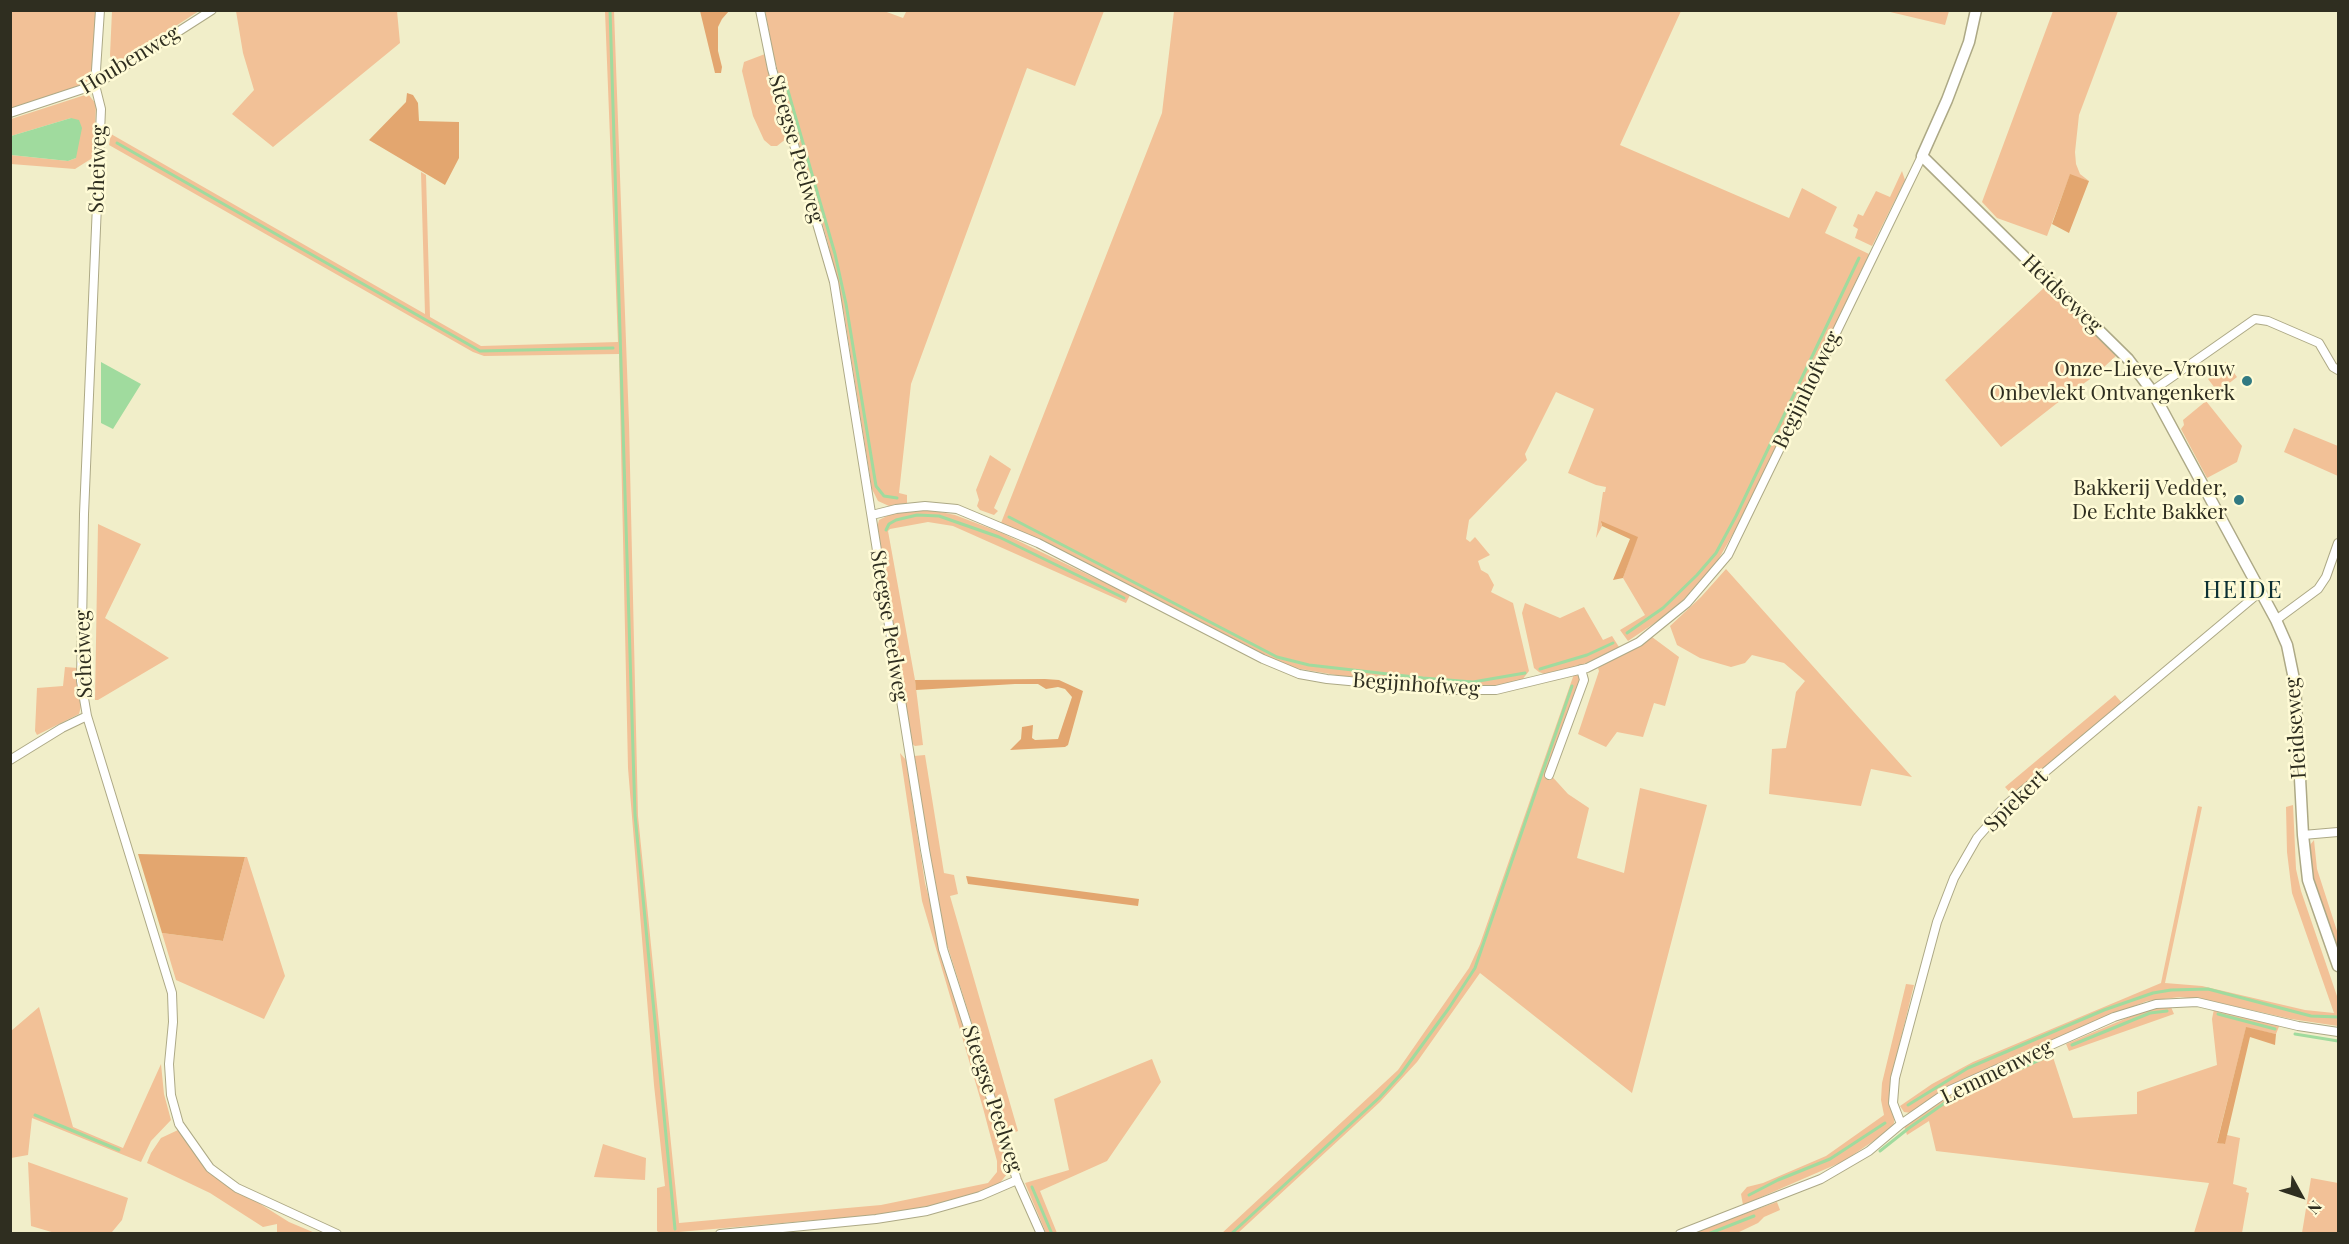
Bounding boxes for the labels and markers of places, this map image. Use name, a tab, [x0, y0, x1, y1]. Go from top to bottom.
place label: Onze-Lieve-Vrouw Onbevlekt Ontvangenkerk	[1990, 356, 2235, 406]
marker: Onze-Lieve-Vrouw Onbevlekt Ontvangenkerk	[2240, 374, 2254, 388]
place label: Bakkerij Vedder, De Echte Bakker	[2072, 475, 2227, 525]
marker: Bakkerij Vedder, De Echte Bakker	[2232, 493, 2246, 507]

